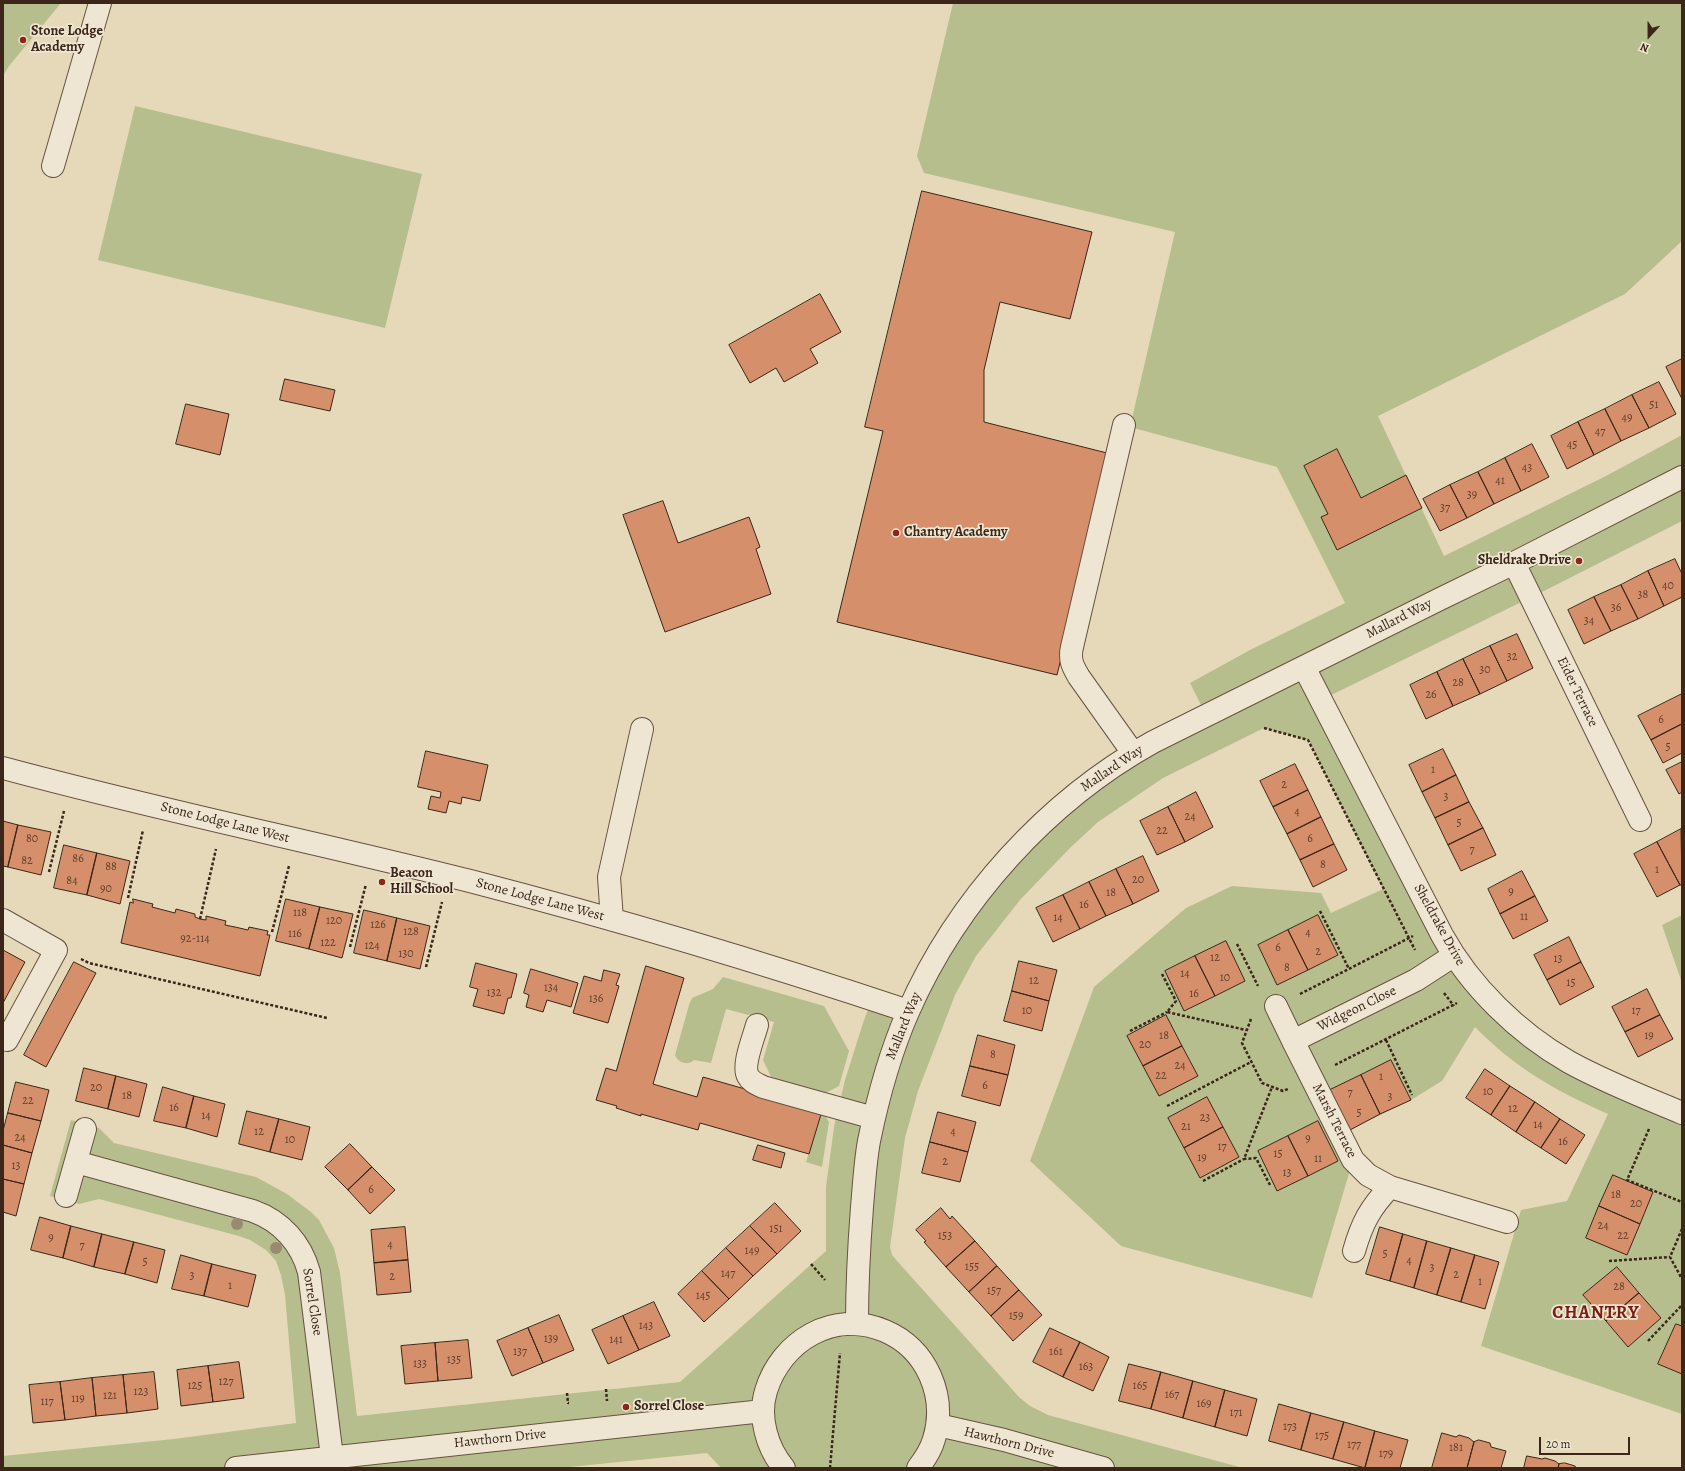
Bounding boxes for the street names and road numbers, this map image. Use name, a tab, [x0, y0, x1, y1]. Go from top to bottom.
street label: Mallard Way	[1363, 595, 1435, 643]
street label: Eider Terrace	[1553, 654, 1601, 730]
street label: Mallard Way	[1078, 742, 1146, 796]
street label: Stone Lodge Lane West	[159, 799, 291, 847]
street label: Stone Lodge Lane West	[474, 875, 606, 925]
street label: Sheldrake Drive	[1410, 881, 1468, 969]
street label: Widgeon Close	[1315, 983, 1399, 1035]
street label: Mallard Way	[883, 990, 925, 1062]
street label: Marsh Terrace	[1308, 1081, 1360, 1161]
street label: Sorrel Close	[298, 1267, 326, 1337]
street label: Hawthorn Drive	[962, 1424, 1056, 1462]
street label: Hawthorn Drive	[453, 1426, 547, 1452]

